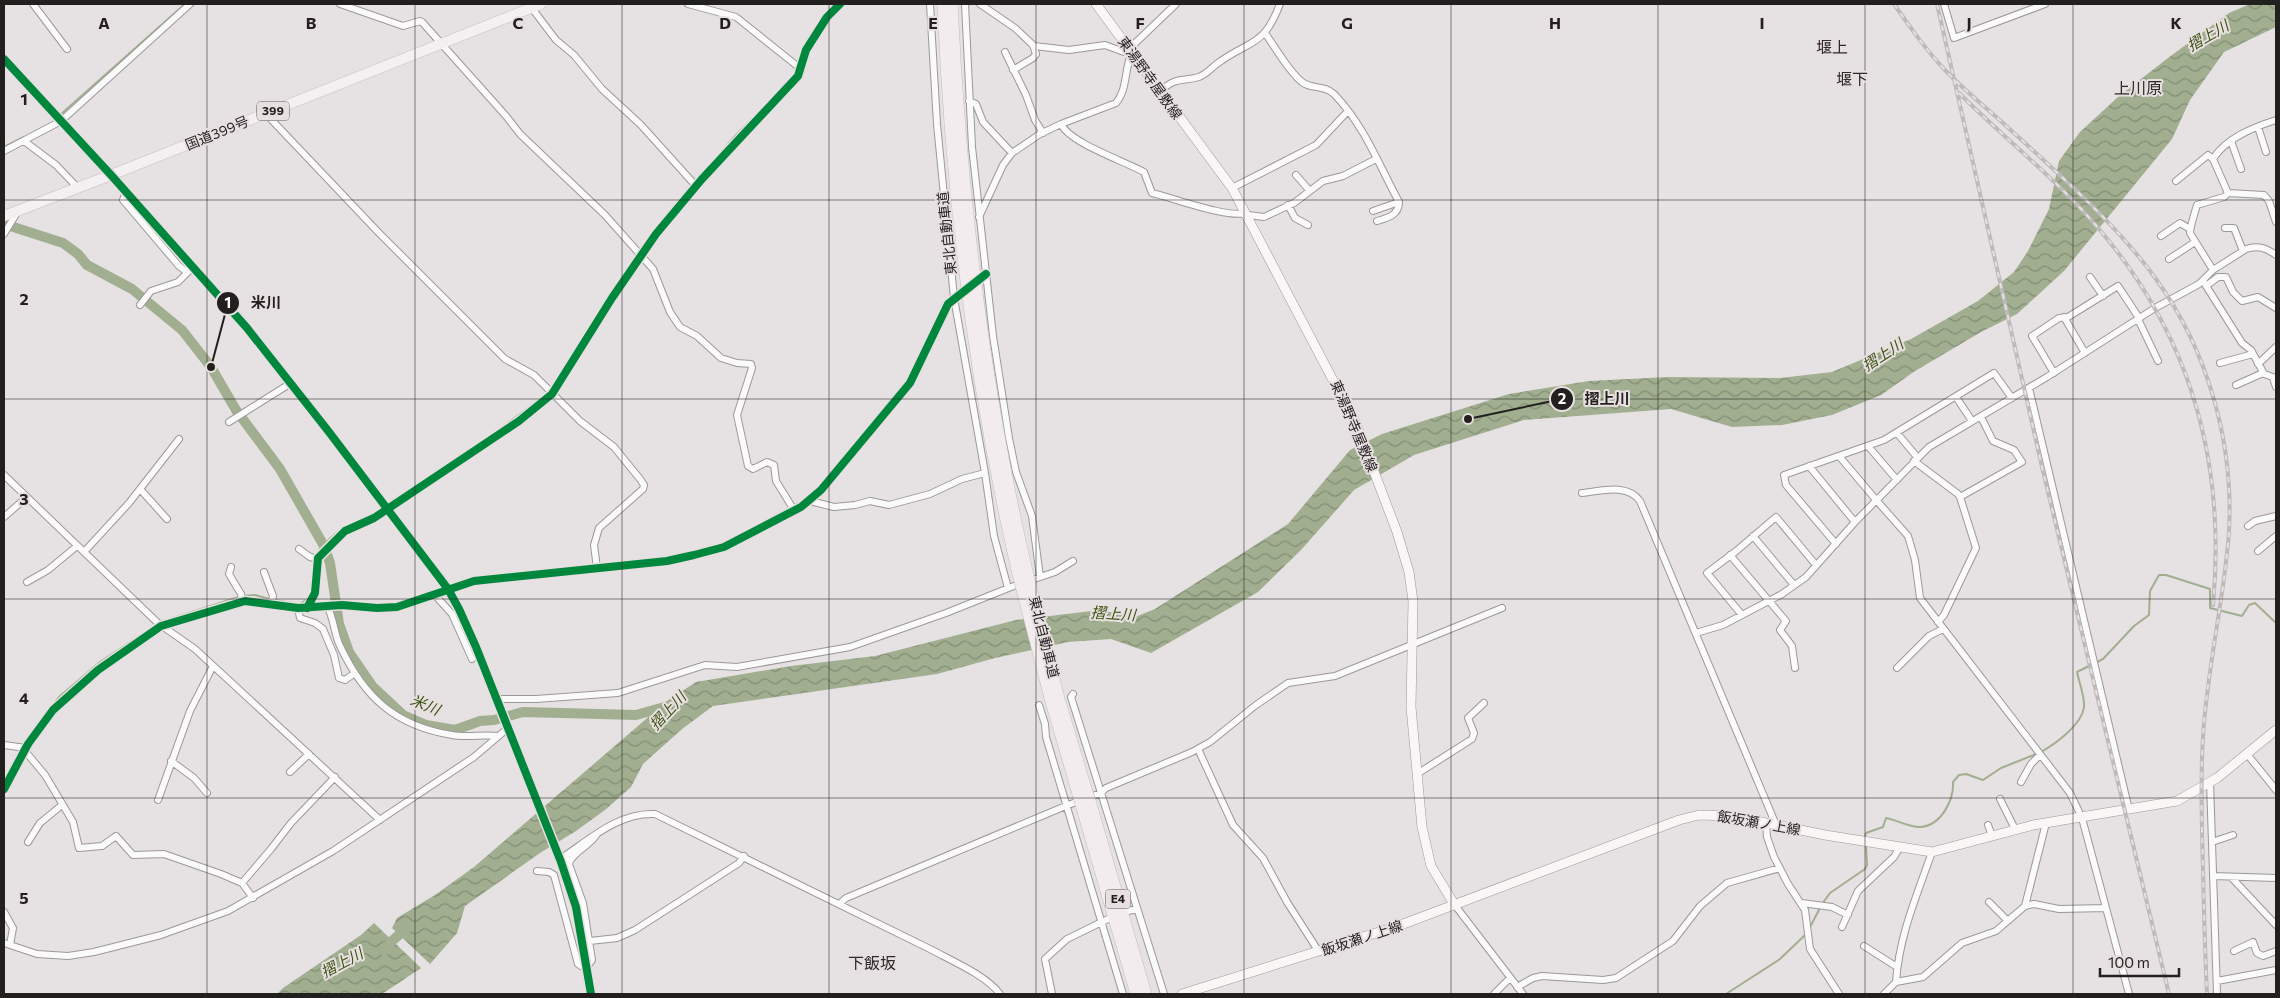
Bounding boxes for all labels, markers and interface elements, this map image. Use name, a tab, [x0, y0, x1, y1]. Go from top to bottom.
text: A	[98, 13, 110, 32]
text: B	[306, 13, 317, 32]
text: C	[513, 13, 524, 32]
text: D	[719, 13, 731, 32]
text: E	[928, 13, 938, 32]
text: F	[1135, 13, 1145, 32]
text: G	[1341, 13, 1353, 32]
text: H	[1549, 13, 1561, 32]
text: I	[1759, 13, 1765, 32]
text: J	[1966, 13, 1972, 32]
text: K	[2170, 13, 2182, 32]
water label: 摺上川	[2184, 15, 2233, 54]
street label: 東湯野寺屋敷線	[1115, 33, 1186, 122]
district label: 堰上	[1816, 37, 1848, 56]
district label: 堰下	[1836, 69, 1868, 88]
district label: 上川原	[2114, 78, 2162, 97]
text: 1	[20, 89, 28, 108]
road number: 399	[257, 102, 289, 120]
street label: 国道399号	[183, 112, 251, 153]
street label: 東北自動車道	[934, 190, 959, 276]
callout: 米川	[216, 288, 291, 318]
text: 2	[19, 289, 29, 308]
text: 1	[225, 293, 231, 311]
text: 米川	[251, 293, 281, 311]
water label: 摺上川	[1859, 333, 1908, 374]
street label: 東湯野寺屋敷線	[1327, 377, 1381, 474]
callout: 摺上川	[1549, 384, 1639, 414]
text: 2	[1558, 389, 1566, 407]
text: 摺上川	[1584, 389, 1630, 407]
text: 3	[19, 489, 29, 508]
street label: 東北自動車道	[1026, 594, 1063, 680]
water label: 摺上川	[1090, 602, 1138, 624]
water label: 摺上川	[645, 686, 691, 733]
text: 4	[19, 688, 29, 707]
water label: 米川	[408, 690, 445, 719]
street label: 飯坂瀬ノ上線	[1716, 807, 1802, 838]
text: 5	[19, 888, 29, 907]
road number: E4	[1106, 890, 1130, 909]
street label: 飯坂瀬ノ上線	[1319, 916, 1404, 959]
water label: 摺上川	[317, 943, 367, 981]
scale bar	[2100, 946, 2179, 978]
district label: 下飯坂	[848, 953, 896, 972]
text: 100 m	[2108, 953, 2150, 971]

